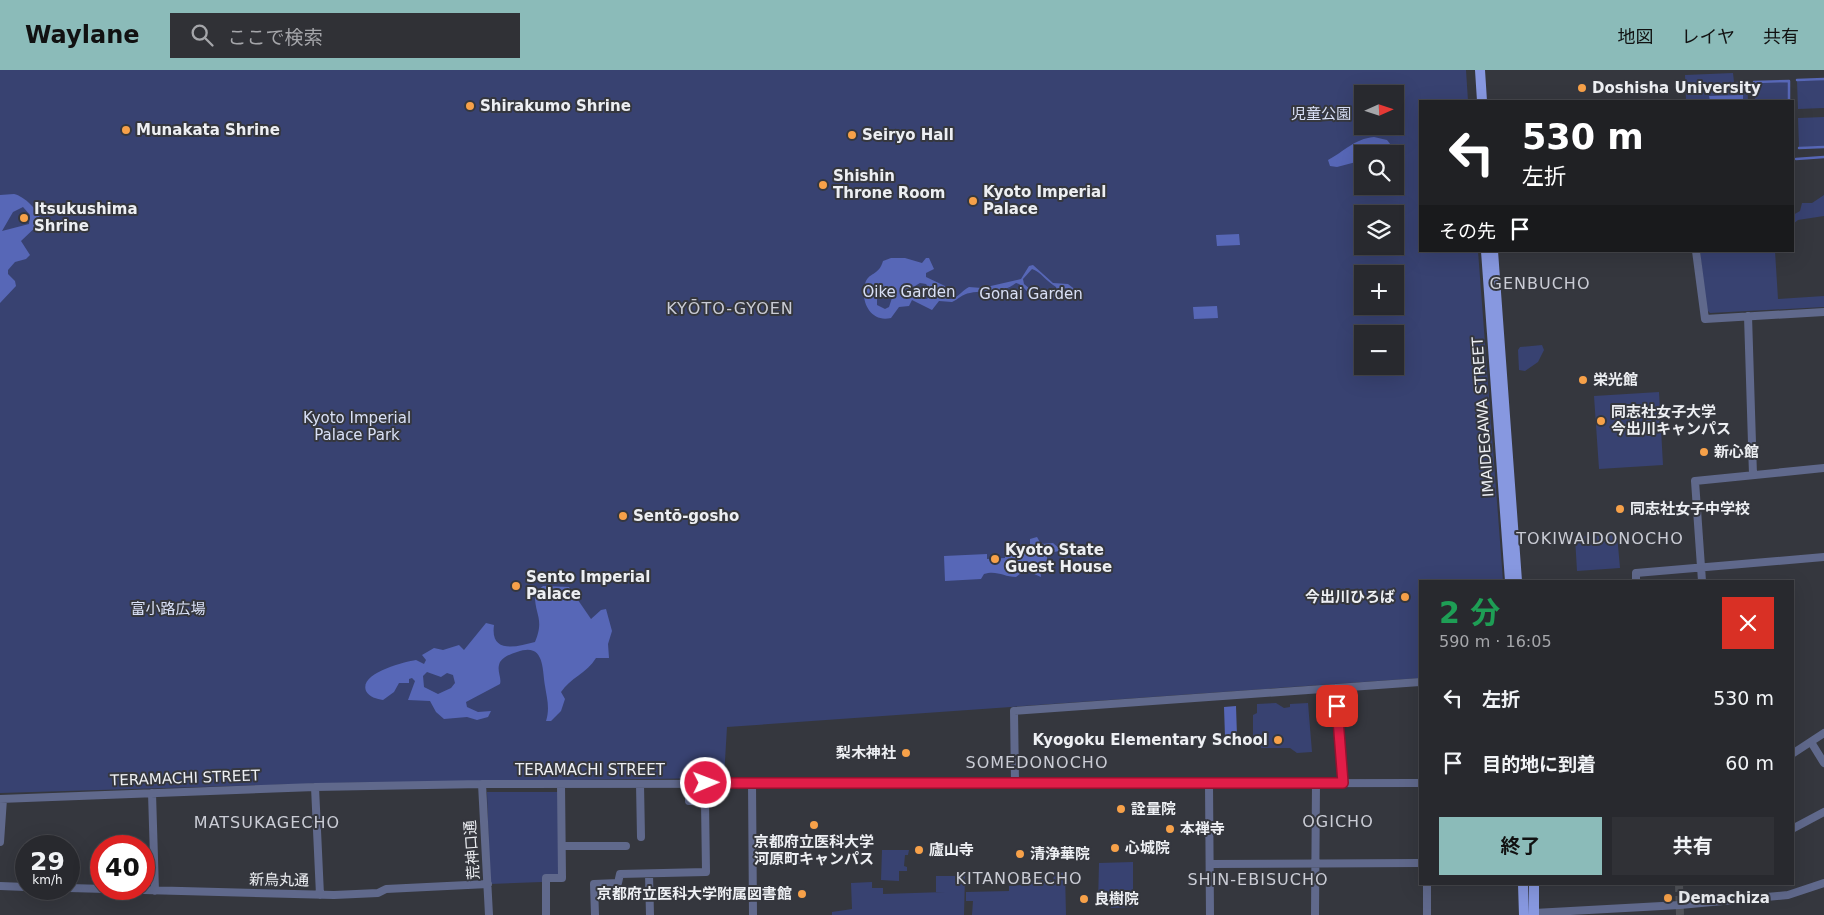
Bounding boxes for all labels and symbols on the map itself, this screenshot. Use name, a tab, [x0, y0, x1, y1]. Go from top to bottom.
place label: Doshisha University	[1592, 79, 1761, 97]
marker: Doshisha University	[1576, 82, 1588, 94]
north arrow	[1354, 85, 1404, 135]
place label: Shirakumo Shrine	[480, 97, 631, 115]
marker: Shirakumo Shrine	[464, 100, 476, 112]
park label: 児童公園	[1291, 105, 1351, 123]
place label: Munakata Shrine	[136, 121, 280, 139]
marker: Munakata Shrine	[120, 124, 132, 136]
place label: Seiryo Hall	[862, 126, 954, 144]
marker: Seiryo Hall	[846, 129, 858, 141]
place label: Shishin Throne Room	[833, 167, 945, 202]
marker: Shishin Throne Room	[817, 179, 829, 191]
place label: Kyoto Imperial Palace	[983, 183, 1106, 218]
marker: Kyoto Imperial Palace	[967, 195, 979, 207]
place label: Itsukushima Shrine	[34, 200, 138, 235]
marker: Itsukushima Shrine	[18, 212, 30, 224]
district label: GENBUCHO	[1490, 274, 1590, 293]
park label: Oike Garden	[862, 283, 956, 301]
park label: Gonai Garden	[979, 285, 1083, 303]
district label: KYŌTO-GYOEN	[666, 299, 794, 318]
street label: IMAIDEGAWA STREET	[1468, 336, 1498, 498]
place label: 栄光館	[1593, 371, 1638, 389]
marker: 栄光館	[1577, 374, 1589, 386]
place label: 同志社女子大学 今出川キャンパス	[1611, 403, 1731, 438]
park label: Kyoto Imperial Palace Park	[303, 409, 411, 444]
marker: 同志社女子大学 今出川キャンパス	[1595, 415, 1607, 427]
place label: 新心館	[1714, 443, 1759, 461]
marker: 新心館	[1698, 446, 1710, 458]
place label: 同志社女子中学校	[1630, 500, 1750, 518]
marker: 同志社女子中学校	[1614, 503, 1626, 515]
place label: Sentō-gosho	[633, 507, 739, 525]
marker: Sentō-gosho	[617, 510, 629, 522]
district label: TOKIWAIDONOCHO	[1515, 529, 1684, 548]
place label: Kyoto State Guest House	[1005, 541, 1112, 576]
marker: Kyoto State Guest House	[989, 553, 1001, 565]
place label: Sento Imperial Palace	[526, 568, 650, 603]
marker: Sento Imperial Palace	[510, 580, 522, 592]
place label: 今出川ひろば	[1305, 588, 1395, 606]
marker: 今出川ひろば	[1399, 591, 1411, 603]
park label: 富小路広場	[130, 600, 206, 618]
pin	[1316, 685, 1358, 727]
place label: Kyogoku Elementary School	[1032, 731, 1268, 749]
marker: Kyogoku Elementary School	[1272, 734, 1284, 746]
place label: 梨木神社	[836, 744, 896, 762]
marker: 梨木神社	[900, 747, 912, 759]
district label: SOMEDONOCHO	[966, 753, 1108, 772]
position arrow	[679, 756, 731, 808]
street label: TERAMACHI STREET	[514, 761, 666, 779]
street label: TERAMACHI STREET	[109, 766, 261, 790]
place label: 詮量院	[1131, 800, 1176, 818]
marker: 詮量院	[1115, 803, 1127, 815]
district label: OGICHO	[1302, 812, 1374, 831]
district label: MATSUKAGECHO	[194, 813, 340, 832]
street label: 荒神口通	[461, 819, 483, 881]
marker: 京都府立医科大学 河原町キャンパス	[808, 819, 820, 831]
place label: 本禅寺	[1180, 820, 1225, 838]
marker: 本禅寺	[1164, 823, 1176, 835]
place label: 京都府立医科大学 河原町キャンパス	[754, 833, 874, 868]
speed limit sign: 40	[90, 835, 155, 900]
place label: 心城院	[1125, 839, 1170, 857]
place label: 廬山寺	[929, 841, 974, 859]
marker: 心城院	[1109, 842, 1121, 854]
marker: 廬山寺	[913, 844, 925, 856]
place label: 清浄華院	[1030, 845, 1090, 863]
marker: 清浄華院	[1014, 848, 1026, 860]
district label: KITANOBECHO	[955, 869, 1083, 888]
street label: 新烏丸通	[249, 870, 309, 890]
district label: SHIN-EBISUCHO	[1187, 870, 1329, 889]
place label: 京都府立医科大学附属図書館	[597, 885, 792, 903]
marker: 京都府立医科大学附属図書館	[796, 888, 808, 900]
place label: Demachiza	[1678, 889, 1770, 907]
place label: 良樹院	[1094, 890, 1139, 908]
marker: Demachiza	[1662, 892, 1674, 904]
marker: 良樹院	[1078, 893, 1090, 905]

